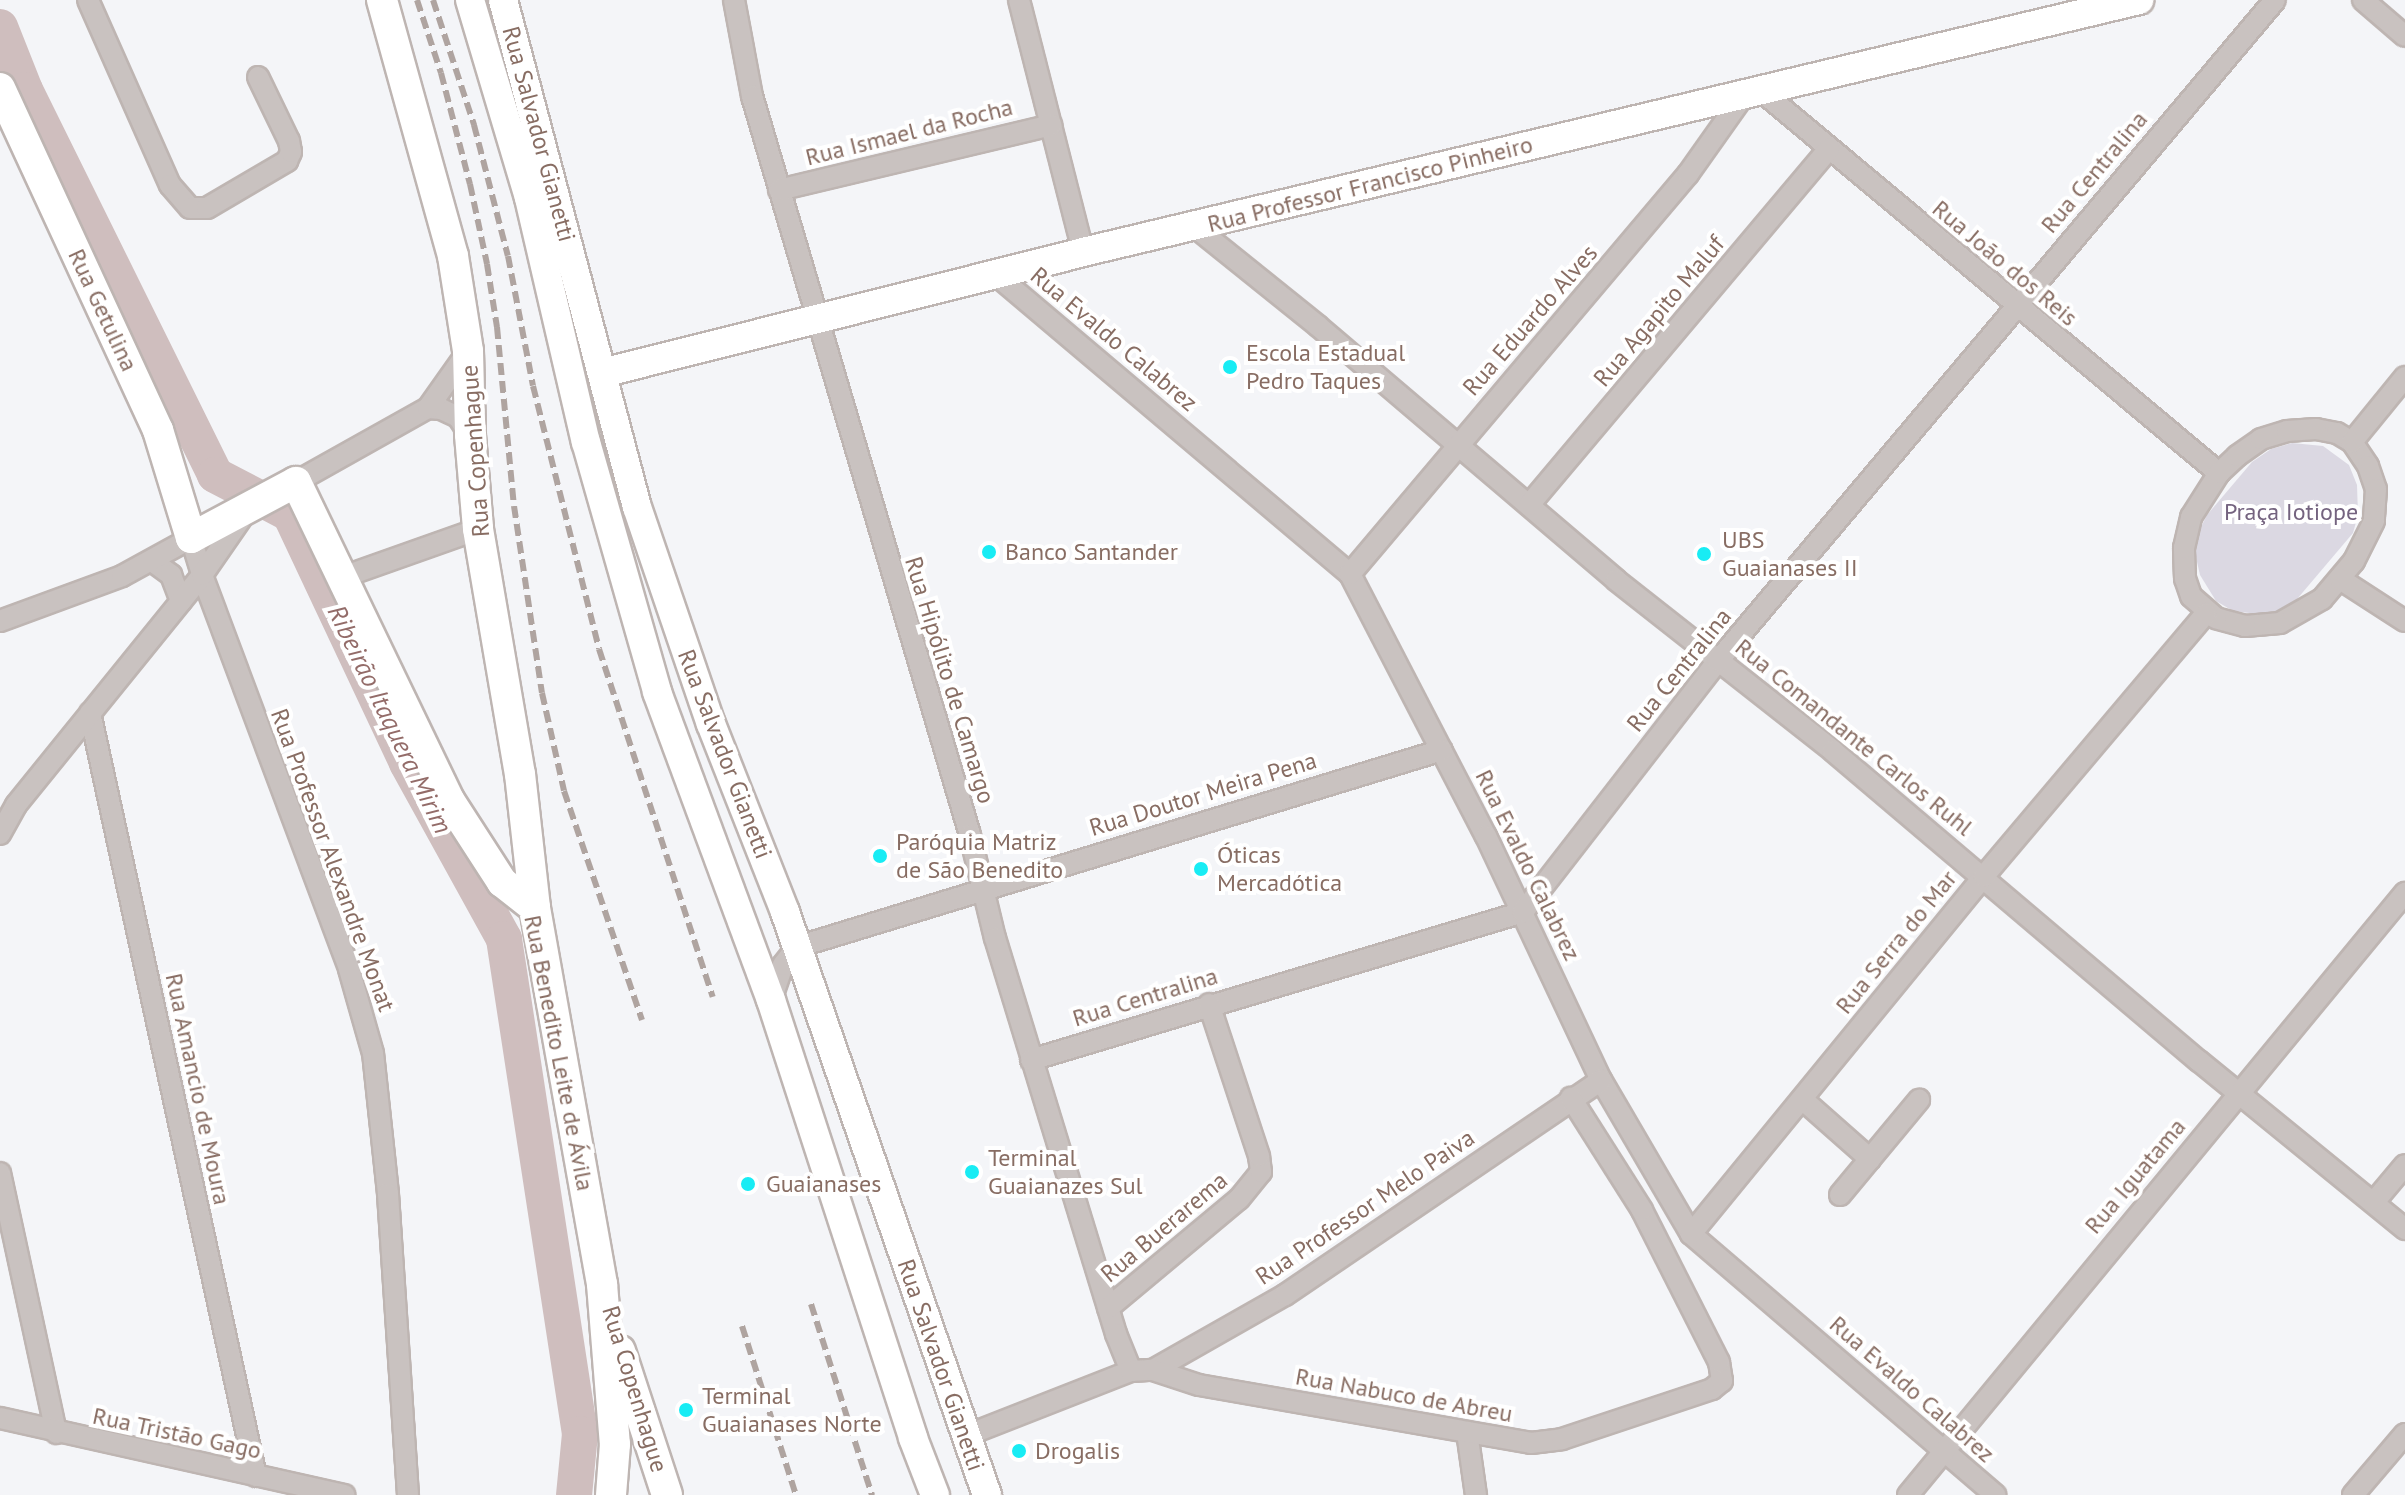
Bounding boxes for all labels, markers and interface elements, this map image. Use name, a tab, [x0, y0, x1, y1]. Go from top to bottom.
street label: Rua Salvador Gianetti	[496, 23, 582, 245]
street label: Rua Ismael da Rocha	[802, 92, 1016, 172]
street label: Rua Centralina	[2035, 105, 2153, 239]
street label: Rua Professor Francisco Pinheiro	[1204, 130, 1536, 238]
street label: Rua João dos Reis	[1927, 194, 2083, 332]
street label: Rua Agapito Maluf	[1587, 229, 1731, 393]
street label: Rua Eduardo Alves	[1457, 239, 1603, 401]
street label: Rua Getulina	[62, 244, 144, 376]
street label: Rua Evaldo Calabrez	[1025, 261, 1203, 417]
place label: Escola Estadual Pedro Taques	[1246, 339, 1405, 395]
marker: Escola Estadual Pedro Taques	[1221, 358, 1239, 376]
street label: Rua Copenhague	[455, 364, 495, 538]
park label: Praça Iotiope	[2224, 498, 2358, 526]
place label: UBS Guaianases II	[1722, 526, 1858, 582]
place label: Banco Santander	[1005, 538, 1178, 566]
marker: Banco Santander	[980, 543, 998, 561]
marker: UBS Guaianases II	[1693, 543, 1715, 565]
street label: Rua Hipólito de Camargo	[899, 553, 1001, 807]
water label: Ribeirão Itaquera Mirim	[321, 600, 459, 838]
street label: Rua Centralina	[1621, 603, 1737, 737]
street label: Rua Comandante Carlos Ruhl	[1730, 632, 1978, 842]
street label: Rua Salvador Gianetti	[672, 645, 778, 863]
street label: Rua Professor Alexandre Monat	[265, 704, 401, 1016]
street label: Rua Doutor Meira Pena	[1086, 746, 1320, 842]
street label: Rua Evaldo Calabrez	[1469, 765, 1587, 965]
place label: Paróquia Matriz de São Benedito	[896, 828, 1063, 884]
place label: Óticas Mercadótica	[1217, 841, 1342, 897]
marker: Paróquia Matriz de São Benedito	[871, 847, 889, 865]
marker: Óticas Mercadótica	[1192, 860, 1210, 878]
street label: Rua Serra do Mar	[1829, 865, 1963, 1019]
street label: Rua Benedito Leite de Ávila	[518, 912, 600, 1194]
street label: Rua Centralina	[1069, 961, 1221, 1033]
street label: Rua Amancio de Moura	[159, 970, 237, 1208]
street label: Rua Iguatama	[2079, 1113, 2191, 1239]
street label: Rua Professor Melo Paiva	[1250, 1123, 1480, 1291]
place label: Terminal Guaianazes Sul	[988, 1144, 1143, 1200]
marker: Terminal Guaianazes Sul	[963, 1163, 981, 1181]
street label: Rua Buerarema	[1095, 1166, 1233, 1288]
place label: Guaianases	[766, 1170, 881, 1198]
marker: Guaianases	[737, 1173, 759, 1195]
street label: Rua Salvador Gianetti	[891, 1255, 991, 1475]
street label: Rua Copenhague	[596, 1302, 674, 1476]
street label: Rua Evaldo Calabrez	[1824, 1310, 2000, 1468]
street label: Rua Nabuco de Abreu	[1293, 1362, 1515, 1428]
place label: Terminal Guaianases Norte	[702, 1382, 882, 1438]
street label: Rua Tristão Gago	[90, 1401, 264, 1465]
marker: Terminal Guaianases Norte	[677, 1401, 695, 1419]
place label: Drogalis	[1035, 1437, 1120, 1465]
marker: Drogalis	[1010, 1442, 1028, 1460]

